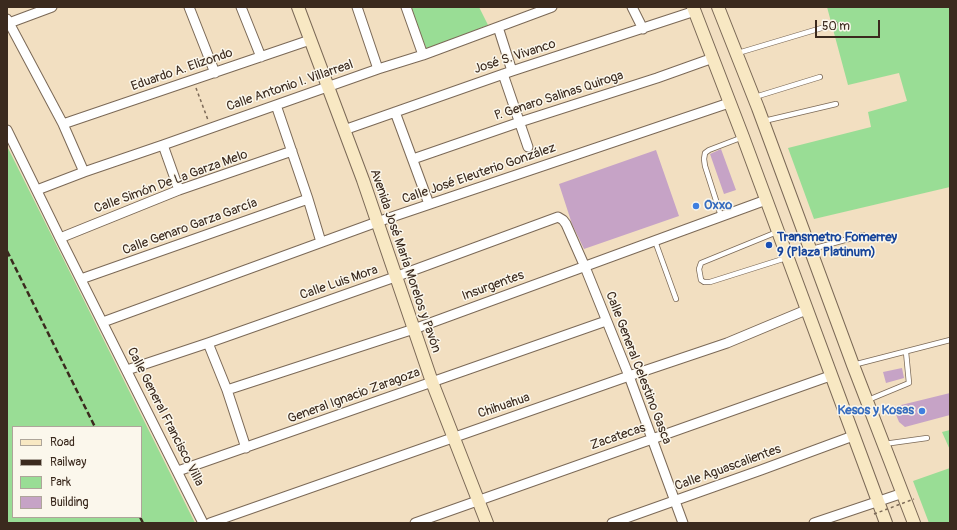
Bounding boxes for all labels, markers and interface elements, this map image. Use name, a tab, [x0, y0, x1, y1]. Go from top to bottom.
scale bar	[817, 12, 882, 38]
text: 50 m	[822, 19, 850, 34]
street label: José S. Vivanco	[472, 36, 558, 78]
street label: Eduardo A. Elizondo	[129, 45, 235, 95]
street label: Calle Antonio I. Villarreal	[225, 57, 355, 115]
street label: P. Genaro Salinas Quiroga	[493, 68, 625, 124]
street label: Calle José Eleuterio González	[400, 140, 558, 208]
street label: Calle Simón De La Garza Melo	[92, 147, 250, 217]
street label: Avenida José María Morelos y Pavón	[366, 167, 444, 355]
street label: Calle Genaro Garza García	[120, 195, 260, 259]
place label: Oxxo	[704, 198, 732, 214]
marker: Oxxo	[691, 201, 701, 211]
place label: Transmetro Fomerrey 9 (Plaza Platinum)	[777, 230, 897, 261]
marker: Transmetro Fomerrey 9 (Plaza Platinum)	[764, 240, 774, 250]
street label: Calle Luis Mora	[298, 262, 380, 304]
street label: Insurgentes	[460, 268, 526, 304]
street label: Calle General Celestino Gasca	[602, 289, 674, 447]
street label: Calle General Francisco Villa	[123, 345, 207, 489]
street label: General Ignacio Zaragoza	[286, 365, 422, 427]
street label: Chihuahua	[476, 390, 532, 422]
place label: Kesos y Kosas	[837, 403, 914, 419]
marker: Kesos y Kosas	[917, 406, 927, 416]
street label: Zacatecas	[588, 420, 648, 454]
legend	[12, 426, 142, 518]
text: Road	[50, 435, 75, 450]
street label: Calle Aguascalientes	[673, 442, 783, 494]
text: Railway	[50, 455, 86, 470]
text: Park	[50, 475, 71, 490]
text: Building	[50, 495, 89, 510]

